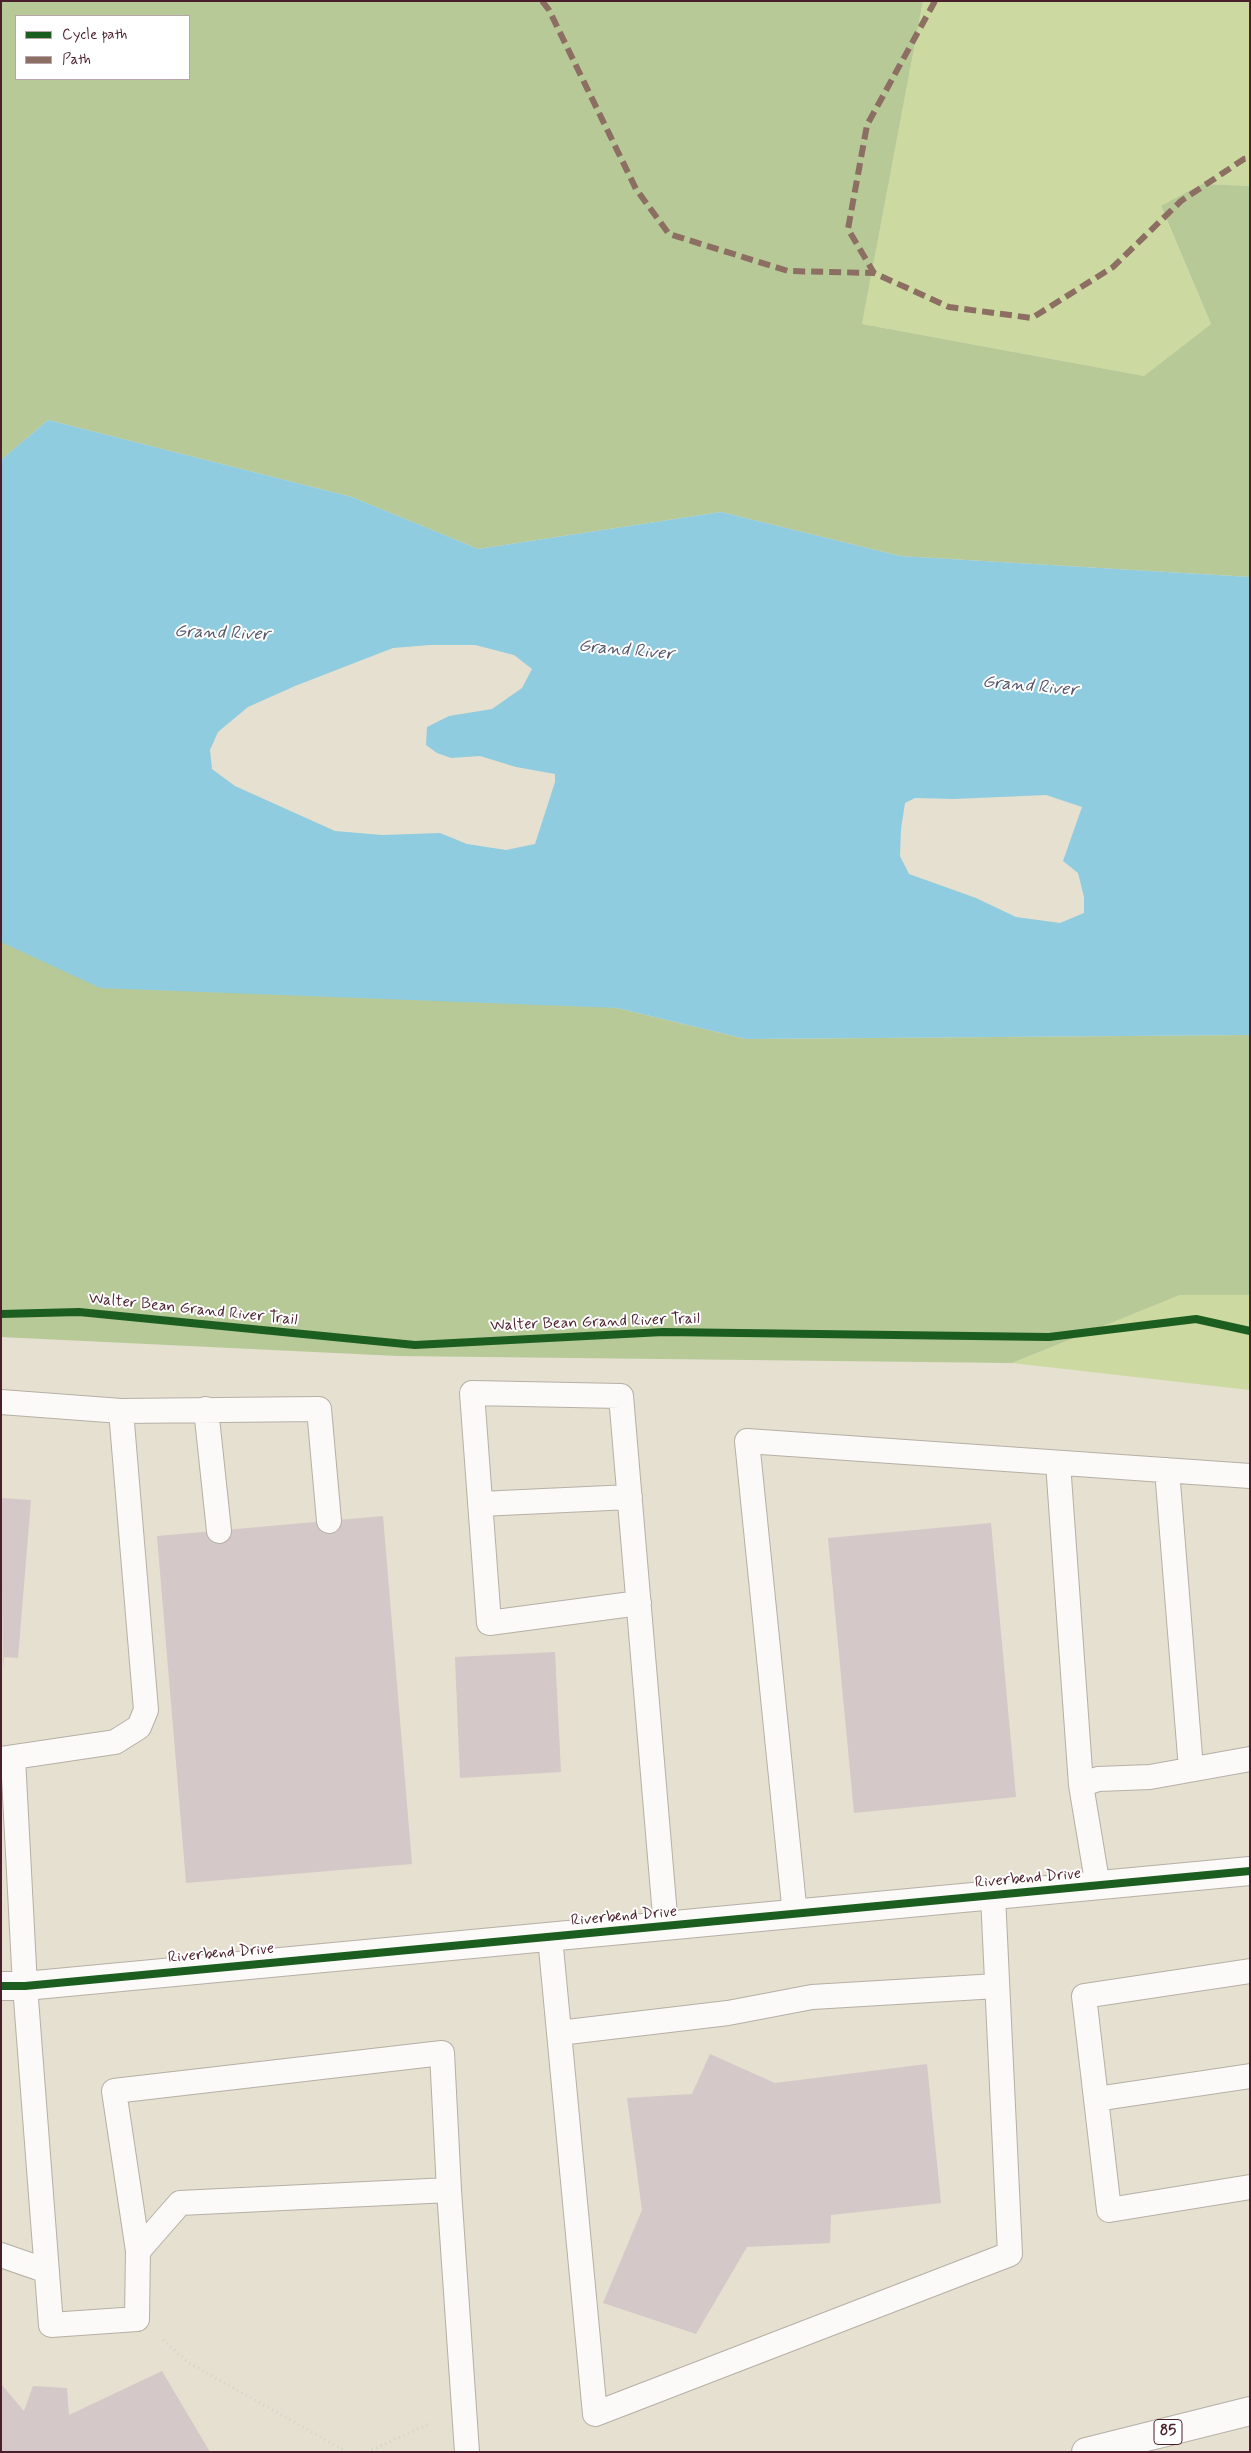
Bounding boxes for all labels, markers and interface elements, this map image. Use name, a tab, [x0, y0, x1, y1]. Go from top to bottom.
legend	[15, 15, 190, 80]
text: Cycle path	[62, 25, 127, 45]
text: Path	[62, 50, 91, 70]
water label: Grand River	[174, 622, 270, 646]
water label: Grand River	[577, 636, 675, 666]
water label: Grand River	[981, 672, 1079, 702]
street label: Walter Bean Grand River Trail	[88, 1289, 298, 1331]
street label: Walter Bean Grand River Trail	[490, 1310, 700, 1336]
street label: Riverbend Drive	[974, 1865, 1082, 1893]
street label: Riverbend Drive	[570, 1903, 678, 1931]
street label: Riverbend Drive	[167, 1940, 275, 1968]
road number: 85	[1154, 2420, 1182, 2444]

